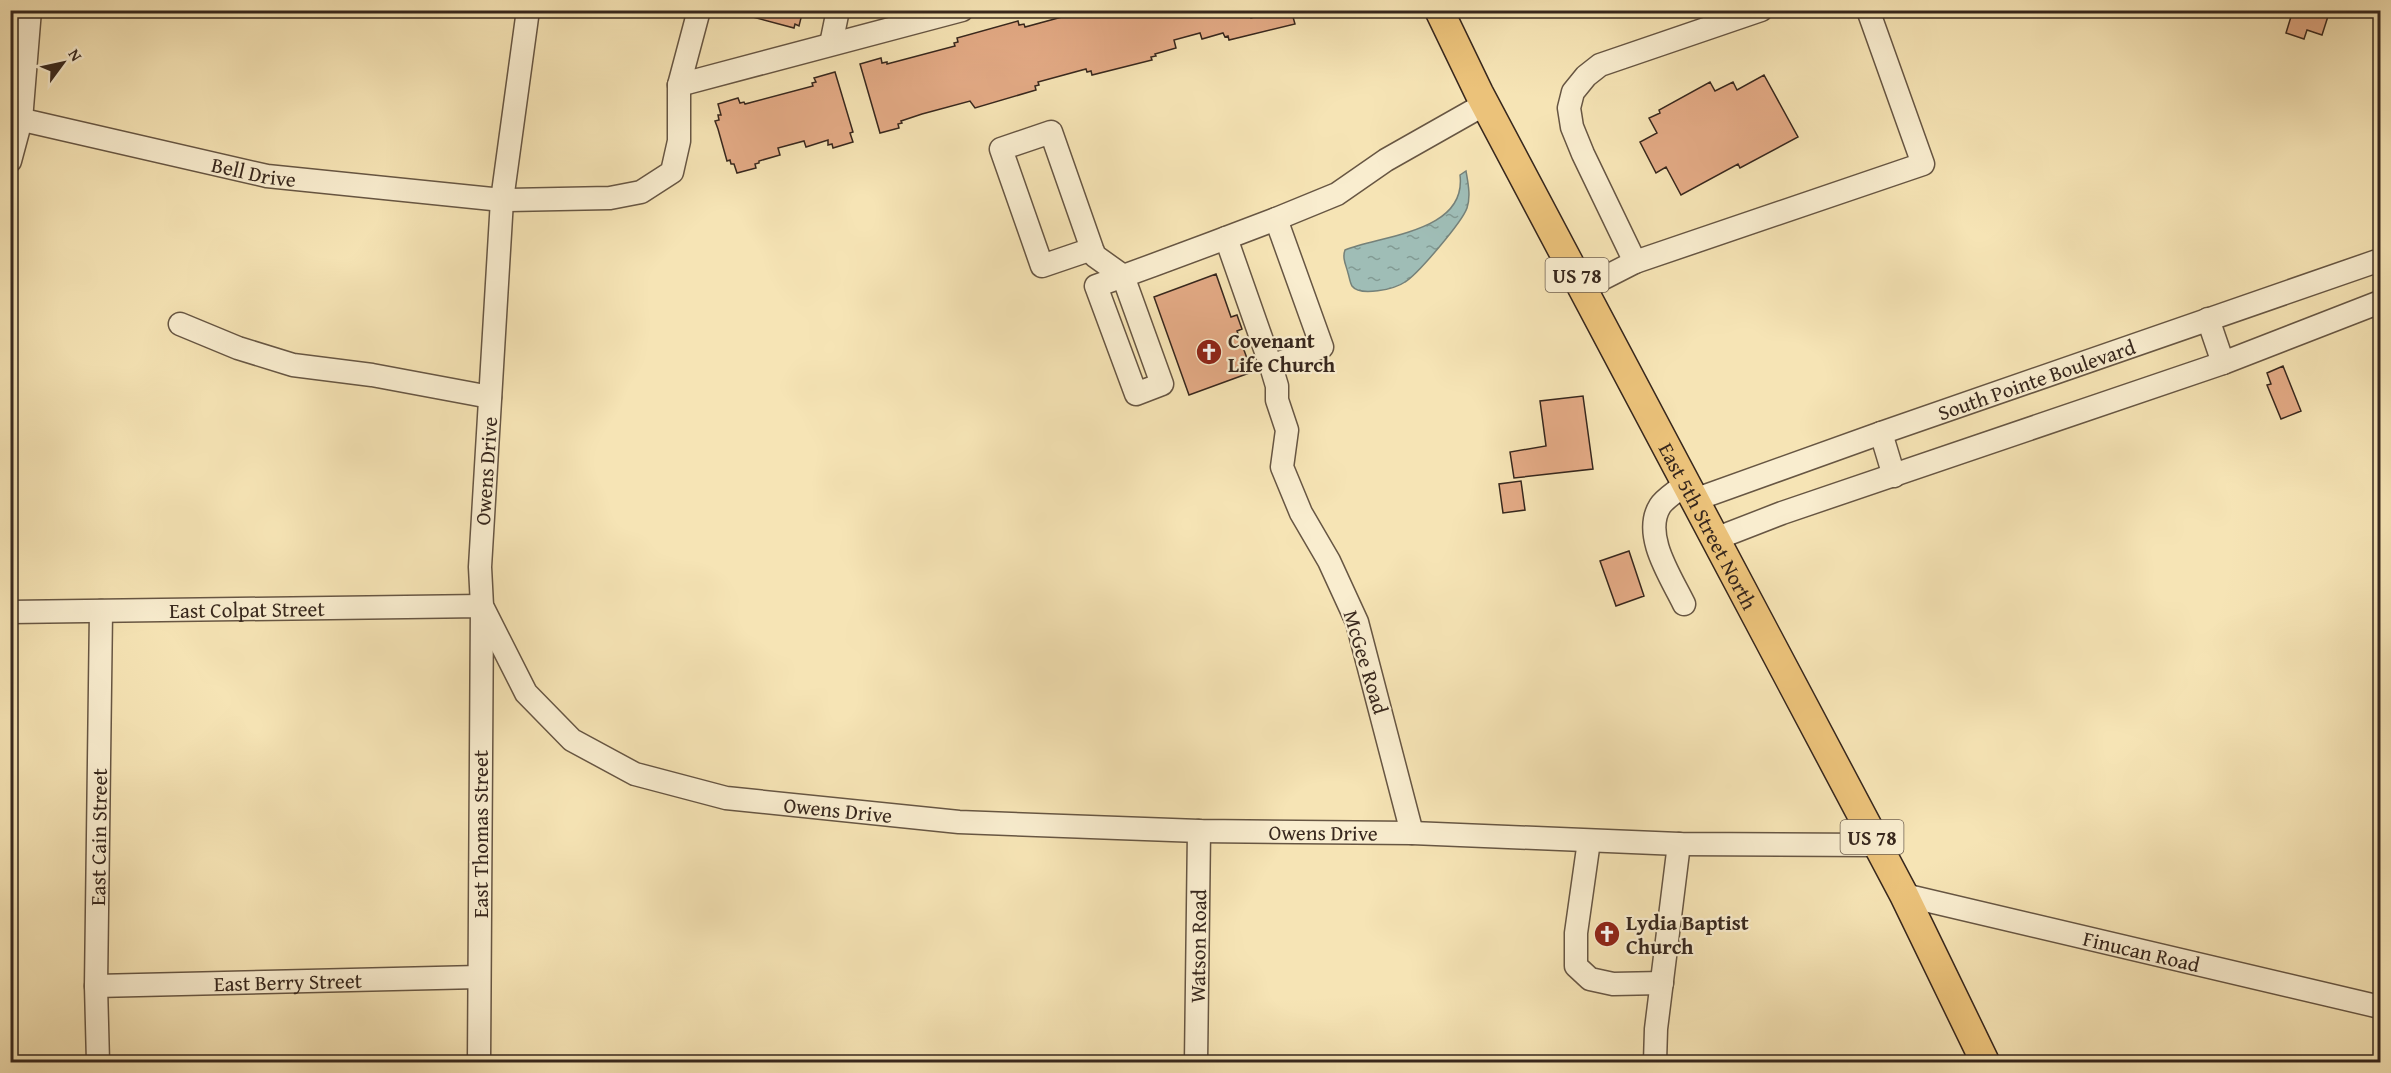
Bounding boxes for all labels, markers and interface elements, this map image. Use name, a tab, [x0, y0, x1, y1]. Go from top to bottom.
north arrow	[33, 33, 93, 93]
text: N	[63, 44, 89, 66]
street label: Bell Drive	[209, 148, 298, 194]
road number: US 78	[1546, 258, 1608, 292]
place label: Covenant Life Church	[1228, 325, 1336, 380]
street label: South Pointe Boulevard	[1933, 330, 2140, 428]
church icon: Covenant Life Church	[1194, 337, 1224, 367]
street label: Owens Drive	[467, 415, 505, 526]
street label: East 5th Street North	[1651, 437, 1765, 615]
street label: East Colpat Street	[169, 592, 325, 625]
street label: McGee Road	[1336, 606, 1397, 719]
street label: East Thomas Street	[465, 749, 496, 918]
street label: East Cain Street	[82, 767, 114, 906]
street label: Owens Drive	[782, 789, 894, 831]
street label: Owens Drive	[1268, 816, 1378, 848]
road number: US 78	[1840, 820, 1904, 854]
street label: Watson Road	[1181, 888, 1214, 1003]
place label: Lydia Baptist Church	[1626, 907, 1749, 962]
church icon: Lydia Baptist Church	[1592, 919, 1622, 949]
street label: Finucan Road	[2080, 922, 2204, 980]
street label: East Berry Street	[213, 964, 363, 999]

